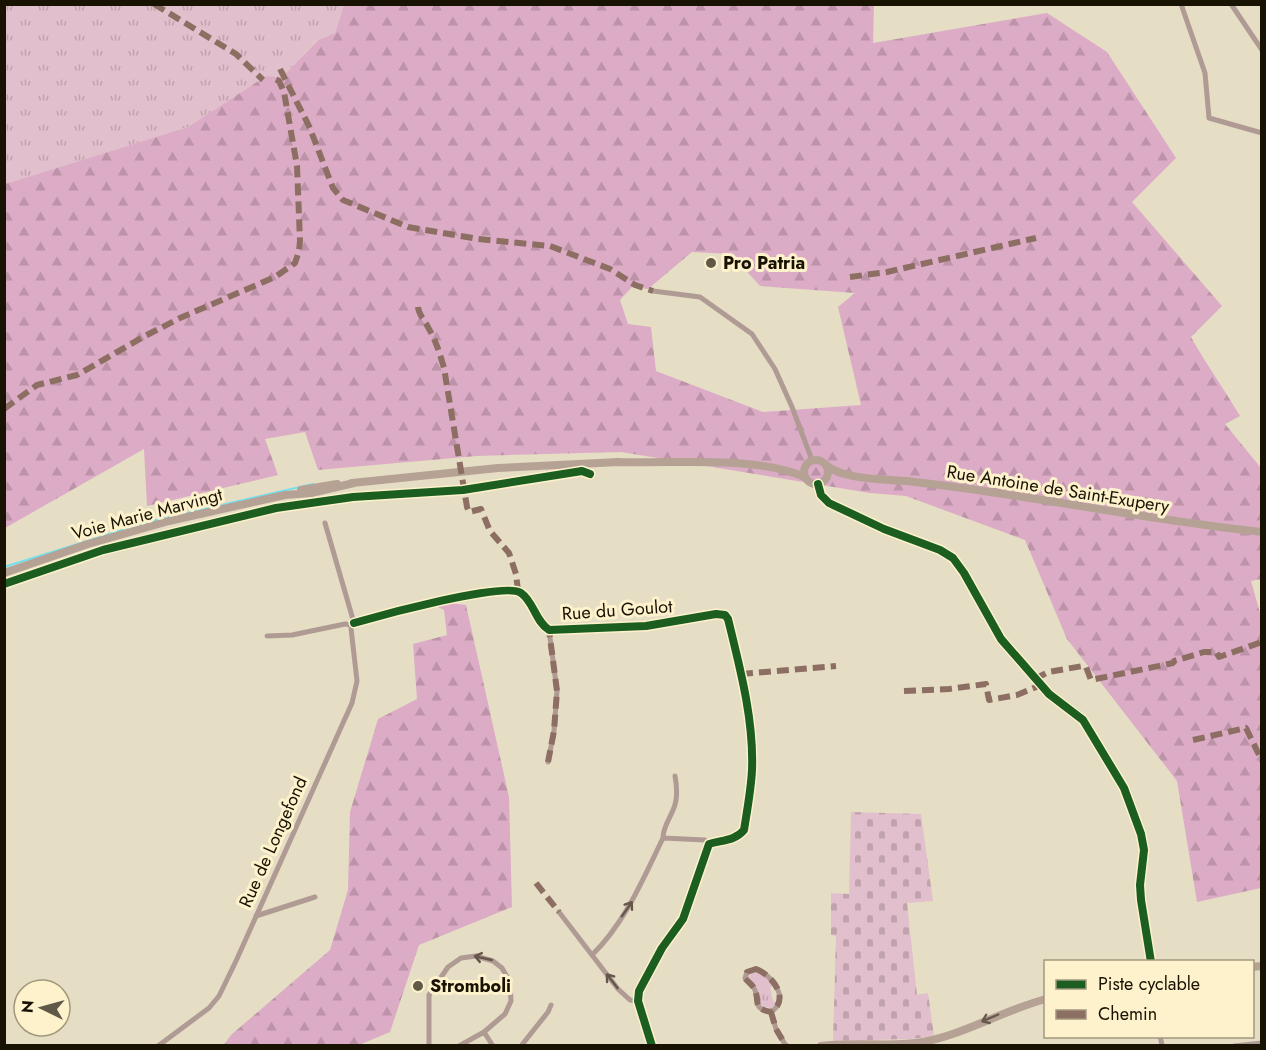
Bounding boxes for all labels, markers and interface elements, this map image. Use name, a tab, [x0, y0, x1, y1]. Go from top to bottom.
place label: Pro Patria	[723, 250, 805, 276]
marker: Pro Patria	[704, 256, 718, 270]
street label: Rue Antoine de Saint-Exupery	[945, 459, 1171, 519]
street label: Voie Marie Marvingt	[69, 481, 226, 547]
street label: Rue du Goulot	[561, 593, 674, 627]
street label: Rue de Longefond	[233, 772, 313, 912]
one-way arrow	[621, 901, 633, 917]
one-way arrow	[474, 952, 493, 964]
legend	[1044, 960, 1254, 1038]
text: Piste cyclable	[1098, 971, 1200, 997]
place label: Stromboli	[430, 973, 511, 999]
one-way arrow	[606, 974, 619, 990]
north arrow	[12, 978, 72, 1038]
marker: Stromboli	[411, 979, 425, 993]
text: N	[16, 999, 40, 1014]
text: Chemin	[1098, 1001, 1157, 1027]
one-way arrow	[981, 1013, 1000, 1024]

